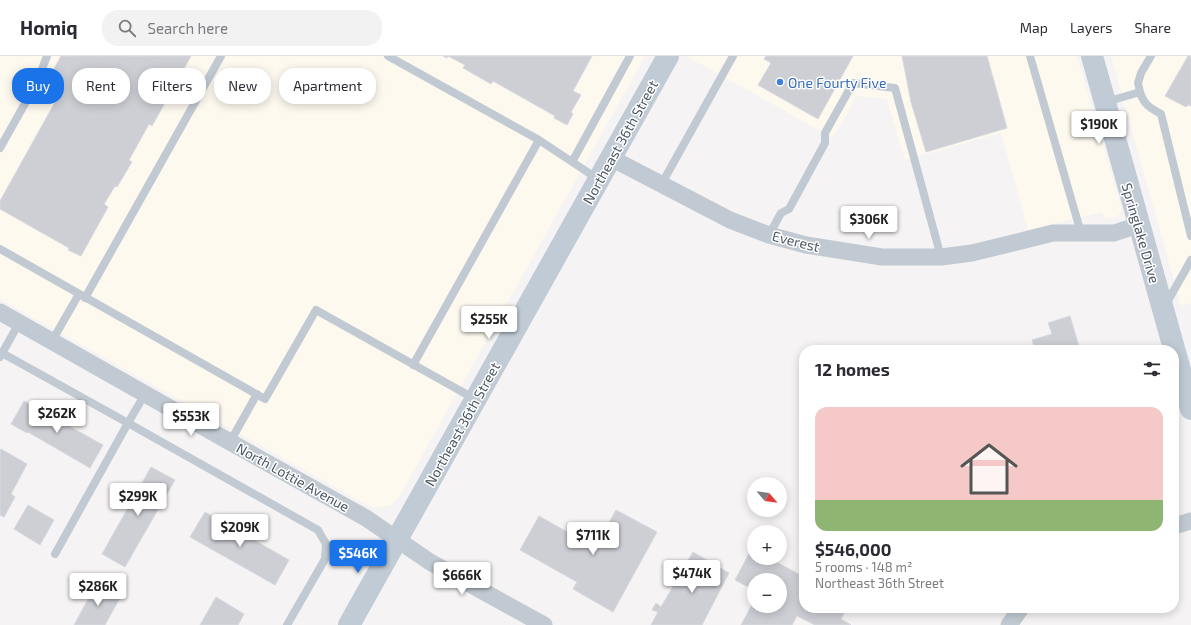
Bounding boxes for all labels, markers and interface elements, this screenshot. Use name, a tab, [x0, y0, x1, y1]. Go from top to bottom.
search box	[102, 10, 382, 46]
text: Homiq	[20, 16, 78, 39]
icon: search	[116, 17, 138, 39]
text: Search here	[148, 19, 228, 37]
text: Map	[1020, 19, 1048, 36]
text: Layers	[1070, 19, 1112, 36]
text: Share	[1134, 19, 1171, 36]
chip: Buy	[12, 68, 64, 104]
chip: Rent	[72, 68, 130, 104]
chip: Filters	[138, 68, 206, 104]
chip: New	[214, 68, 271, 104]
chip: Apartment	[279, 68, 376, 104]
place label: One Fourty Five	[788, 74, 886, 91]
street label: Northeast 36th Street	[579, 77, 661, 207]
marker: One Fourty Five	[775, 77, 785, 87]
pin: $190K	[1071, 111, 1127, 145]
text: $190K	[1080, 116, 1118, 132]
street label: Springlake Drive	[1119, 181, 1163, 285]
pin: $306K	[841, 206, 897, 240]
text: $306K	[849, 211, 889, 227]
street label: Everest	[771, 227, 821, 255]
pin: $255K	[461, 306, 517, 340]
text: $255K	[470, 311, 508, 327]
icon: filters	[1141, 358, 1163, 380]
street label: Northeast 36th Street	[421, 359, 503, 489]
text: 12 homes	[815, 359, 890, 379]
pin: $262K	[29, 400, 85, 434]
pin: $553K	[163, 403, 219, 437]
text: $262K	[38, 405, 76, 421]
text: $553K	[172, 408, 210, 424]
icon: home	[953, 433, 1025, 505]
street label: North Lottie Avenue	[234, 439, 352, 515]
north arrow	[747, 477, 787, 517]
map controls	[747, 477, 787, 613]
pin: $299K	[110, 483, 166, 517]
text: $299K	[119, 488, 157, 504]
pin: $209K	[212, 514, 268, 548]
text: $209K	[220, 519, 260, 535]
pin: $711K	[565, 522, 621, 556]
button: +	[747, 525, 787, 565]
text: $711K	[576, 527, 610, 543]
text: $546,000	[815, 539, 891, 559]
pin: $546K	[330, 540, 386, 574]
text: $546K	[339, 545, 377, 561]
text: 5 rooms · 148 m²	[815, 559, 912, 575]
pin: $474K	[664, 560, 720, 594]
pin: $666K	[434, 562, 490, 596]
text: $474K	[672, 565, 712, 581]
text: $666K	[443, 567, 481, 583]
pin: $286K	[70, 573, 126, 607]
button: −	[747, 573, 787, 613]
text: Northeast 36th Street	[815, 575, 944, 591]
text: $286K	[78, 578, 118, 594]

